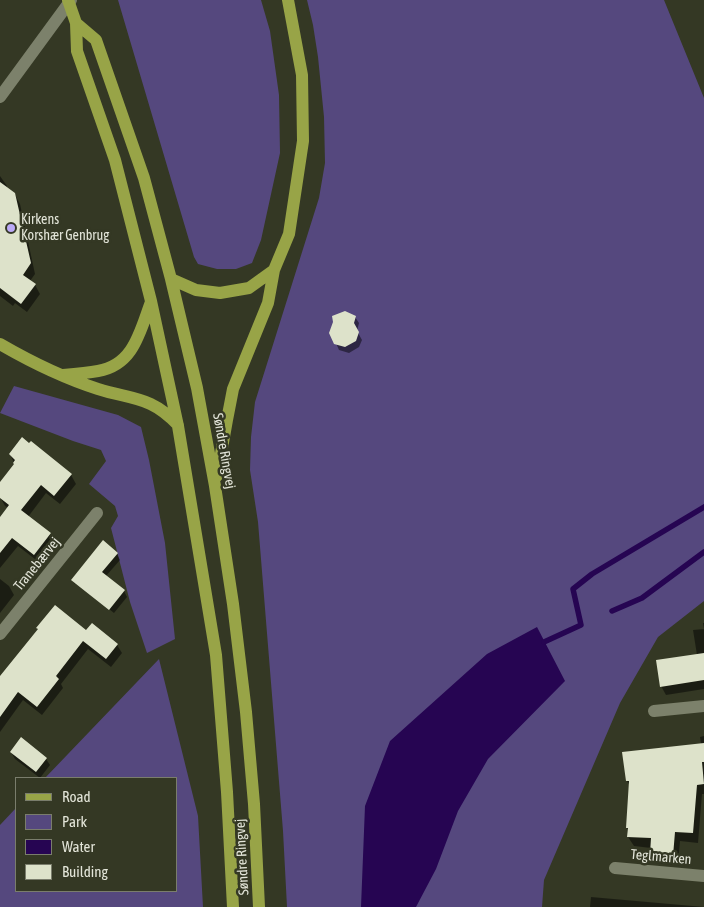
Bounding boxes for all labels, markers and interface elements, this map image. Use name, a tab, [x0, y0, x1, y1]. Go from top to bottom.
place label: Kirkens Korshær Genbrug	[21, 212, 109, 244]
marker: Kirkens Korshær Genbrug	[5, 222, 17, 234]
street label: Søndre Ringvej	[209, 412, 239, 490]
street label: Tranebærvej	[10, 534, 64, 594]
legend	[15, 777, 178, 892]
text: Road	[62, 788, 91, 805]
text: Park	[62, 813, 87, 830]
street label: Søndre Ringvej	[232, 818, 252, 896]
text: Water	[62, 838, 95, 855]
street label: Teglmarken	[630, 846, 692, 868]
text: Building	[62, 863, 108, 880]

